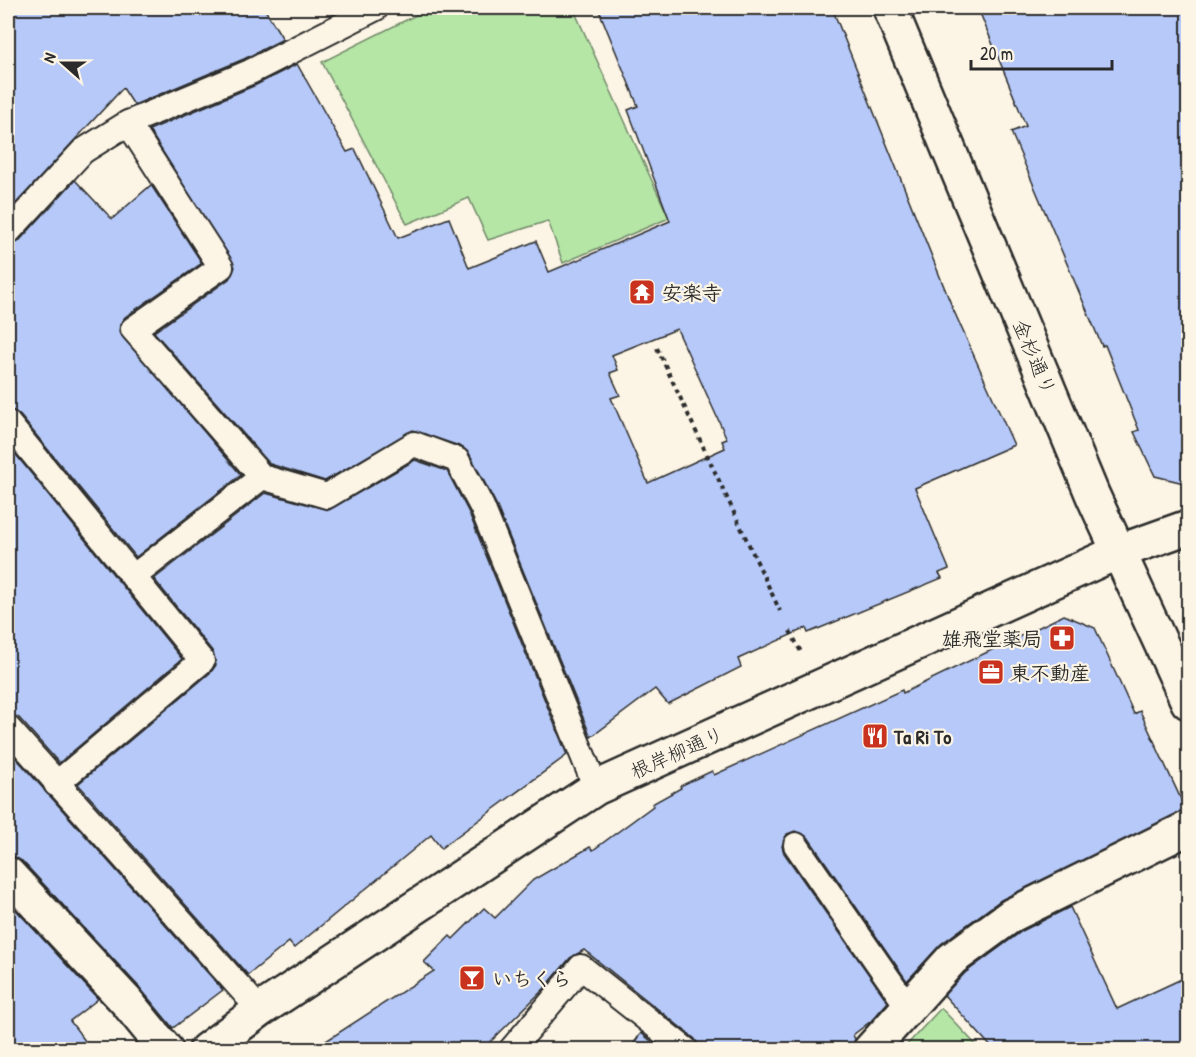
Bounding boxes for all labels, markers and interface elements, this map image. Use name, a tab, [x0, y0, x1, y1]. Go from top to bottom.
north arrow	[33, 33, 93, 93]
scale bar	[971, 33, 1112, 71]
text: 20 m	[980, 41, 1013, 66]
text: N	[37, 49, 61, 66]
temple icon: 安楽寺	[627, 277, 657, 307]
place label: 安楽寺	[662, 279, 722, 306]
street label: 金杉通り	[1007, 315, 1063, 399]
pharmacy icon: 雄飛堂薬局	[1047, 623, 1077, 653]
place label: 雄飛堂薬局	[942, 625, 1042, 652]
office icon: 東不動産	[976, 657, 1006, 687]
place label: 東不動産	[1010, 659, 1090, 686]
street label: 根岸柳通り	[626, 719, 728, 785]
restaurant icon: Ta Ri To	[860, 721, 890, 751]
place label: Ta Ri To	[893, 723, 951, 750]
bar icon: いちくら	[457, 963, 487, 993]
place label: いちくら	[492, 965, 572, 992]

